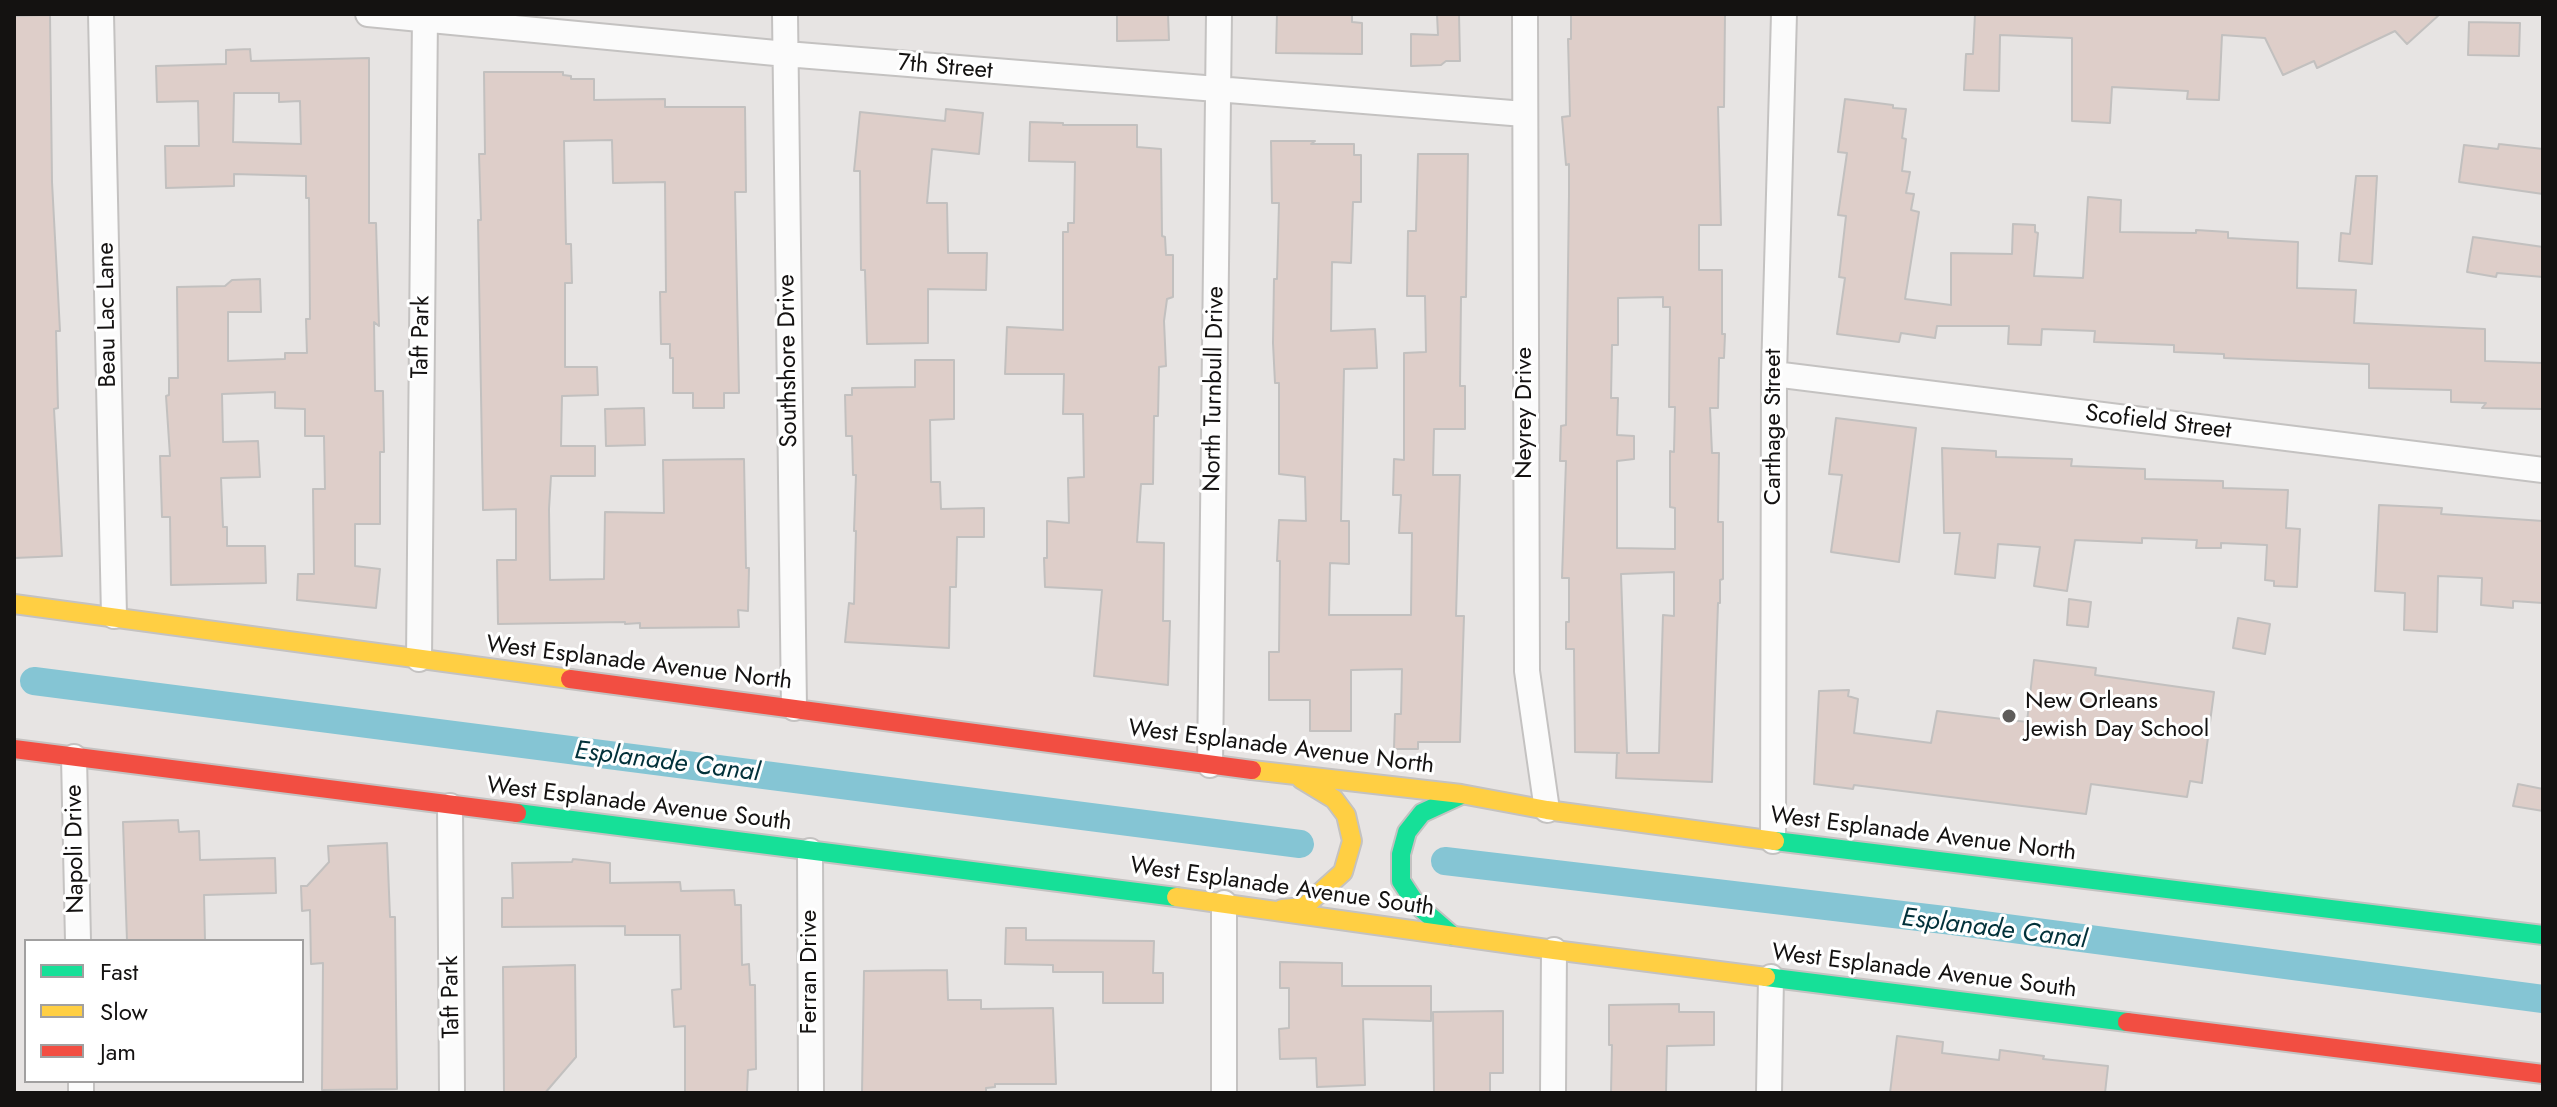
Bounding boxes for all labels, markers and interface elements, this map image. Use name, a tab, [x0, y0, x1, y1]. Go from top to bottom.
street label: 7th Street	[896, 49, 994, 87]
street label: Beau Lac Lane	[92, 242, 124, 388]
street label: Southshore Drive	[773, 274, 805, 448]
street label: North Turnbull Drive	[1199, 286, 1231, 492]
street label: Taft Park	[407, 295, 437, 379]
street label: Neyrey Drive	[1511, 347, 1539, 479]
street label: Carthage Street	[1760, 349, 1788, 505]
street label: Scofield Street	[2083, 400, 2233, 446]
street label: West Esplanade Avenue North	[484, 631, 794, 697]
place label: New Orleans Jewish Day School	[2025, 688, 2209, 744]
marker: New Orleans Jewish Day School	[2000, 707, 2018, 725]
street label: West Esplanade Avenue North	[1126, 715, 1436, 781]
water label: Esplanade Canal	[573, 736, 761, 790]
street label: West Esplanade Avenue South	[485, 772, 793, 838]
street label: Napoli Drive	[60, 784, 92, 914]
street label: West Esplanade Avenue North	[1768, 802, 2078, 868]
street label: West Esplanade Avenue South	[1128, 852, 1436, 924]
water label: Esplanade Canal	[1900, 903, 2088, 957]
street label: Ferran Drive	[796, 910, 824, 1034]
legend	[24, 939, 304, 1083]
street label: West Esplanade Avenue South	[1770, 939, 2078, 1005]
text: Fast	[100, 954, 138, 989]
street label: Taft Park	[437, 955, 467, 1039]
text: Slow	[100, 994, 148, 1029]
text: Jam	[100, 1034, 136, 1069]

